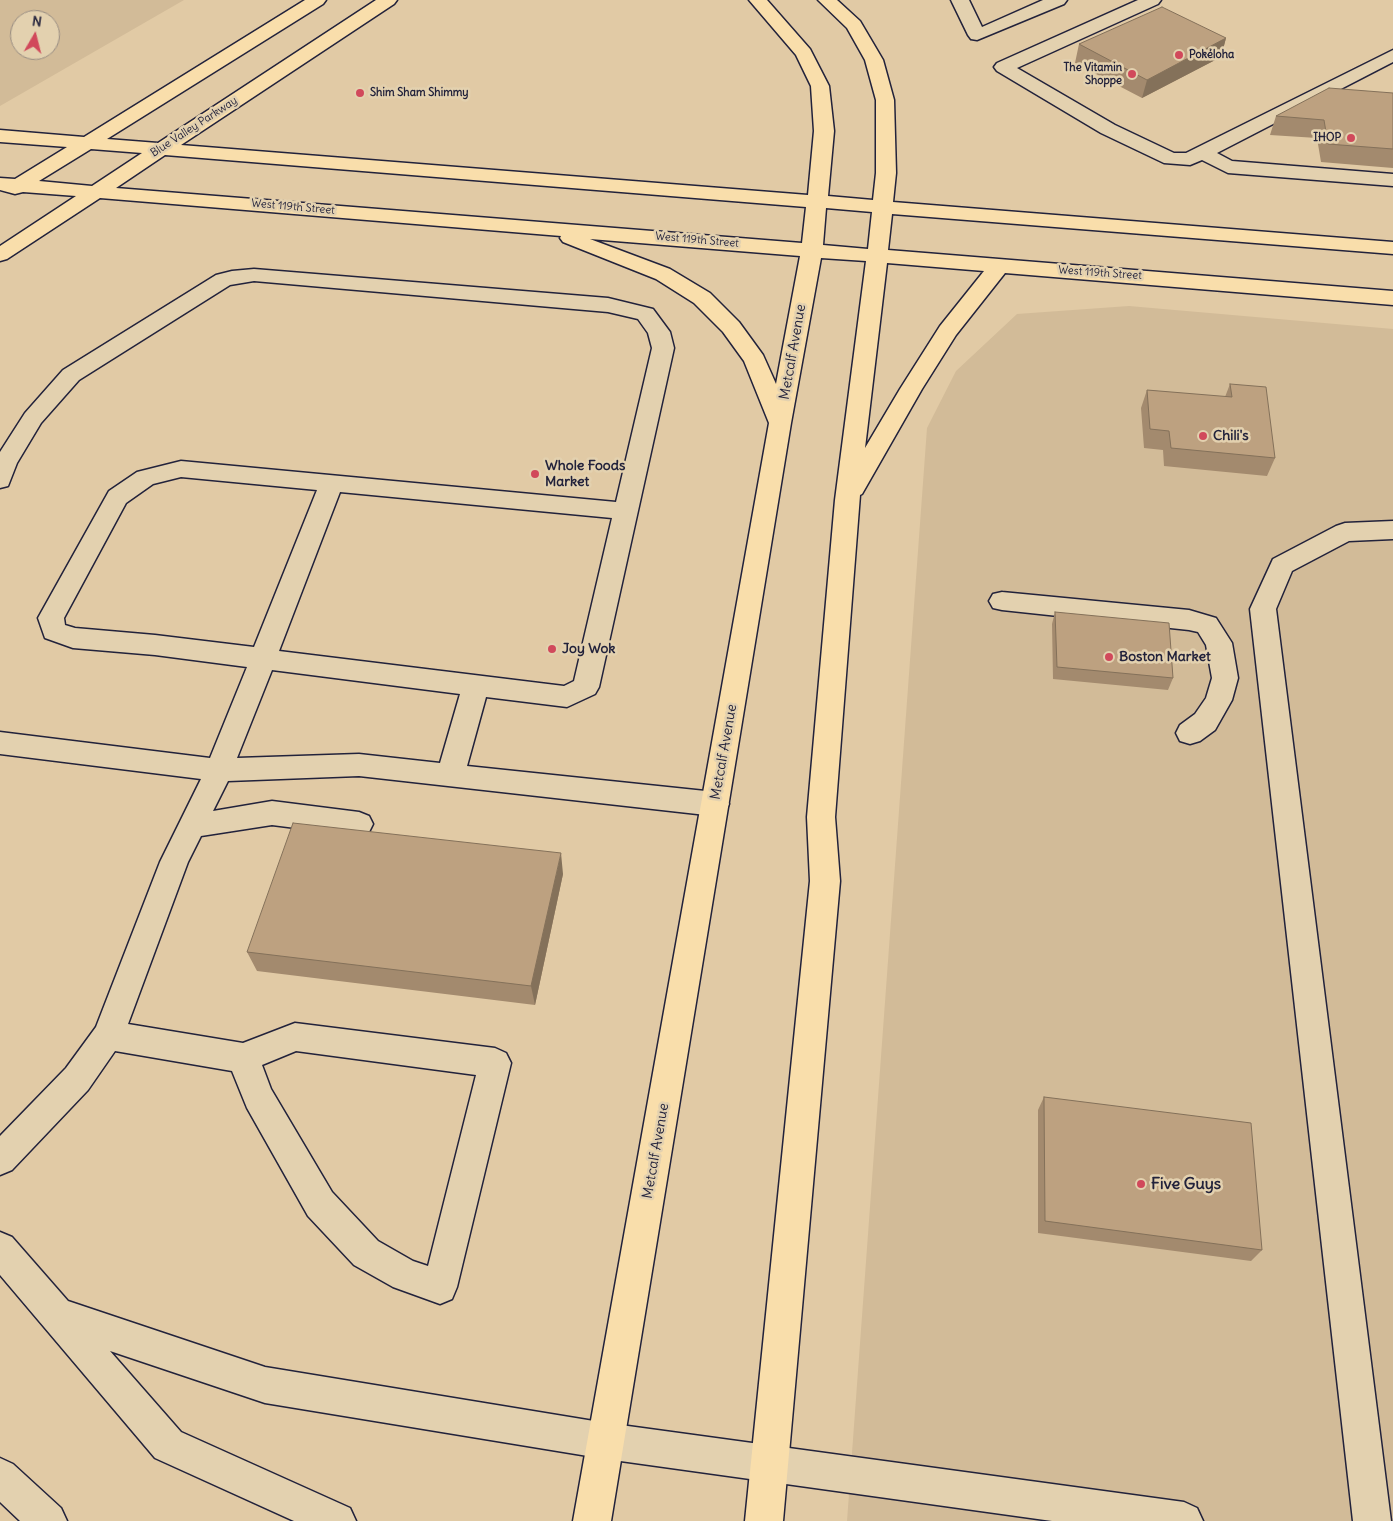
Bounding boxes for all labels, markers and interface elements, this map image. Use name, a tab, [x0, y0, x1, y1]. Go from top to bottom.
north arrow	[10, 10, 60, 60]
text: N	[31, 12, 43, 31]
place label: Pokéloha	[1189, 48, 1234, 62]
marker: Pokéloha	[1173, 49, 1185, 61]
place label: The Vitamin Shoppe	[1064, 61, 1122, 87]
marker: The Vitamin Shoppe	[1126, 68, 1138, 80]
place label: Shim Sham Shimmy	[370, 86, 469, 100]
marker: Shim Sham Shimmy	[354, 87, 366, 99]
street label: Blue Valley Parkway	[148, 94, 240, 160]
place label: IHOP	[1313, 131, 1341, 145]
marker: IHOP	[1345, 132, 1357, 144]
street label: West 119th Street	[251, 197, 335, 217]
street label: West 119th Street	[655, 230, 739, 250]
street label: West 119th Street	[1058, 263, 1142, 283]
street label: Metcalf Avenue	[776, 303, 810, 401]
place label: Chili's	[1213, 428, 1249, 444]
marker: Chili's	[1197, 430, 1209, 442]
place label: Whole Foods Market	[545, 458, 625, 491]
marker: Whole Foods Market	[529, 468, 541, 480]
place label: Joy Wok	[562, 641, 615, 657]
marker: Joy Wok	[546, 643, 558, 655]
place label: Boston Market	[1119, 649, 1211, 665]
marker: Boston Market	[1103, 651, 1115, 663]
street label: Metcalf Avenue	[707, 703, 741, 801]
street label: Metcalf Avenue	[639, 1102, 673, 1200]
place label: Five Guys	[1151, 1174, 1221, 1194]
marker: Five Guys	[1135, 1178, 1147, 1190]

